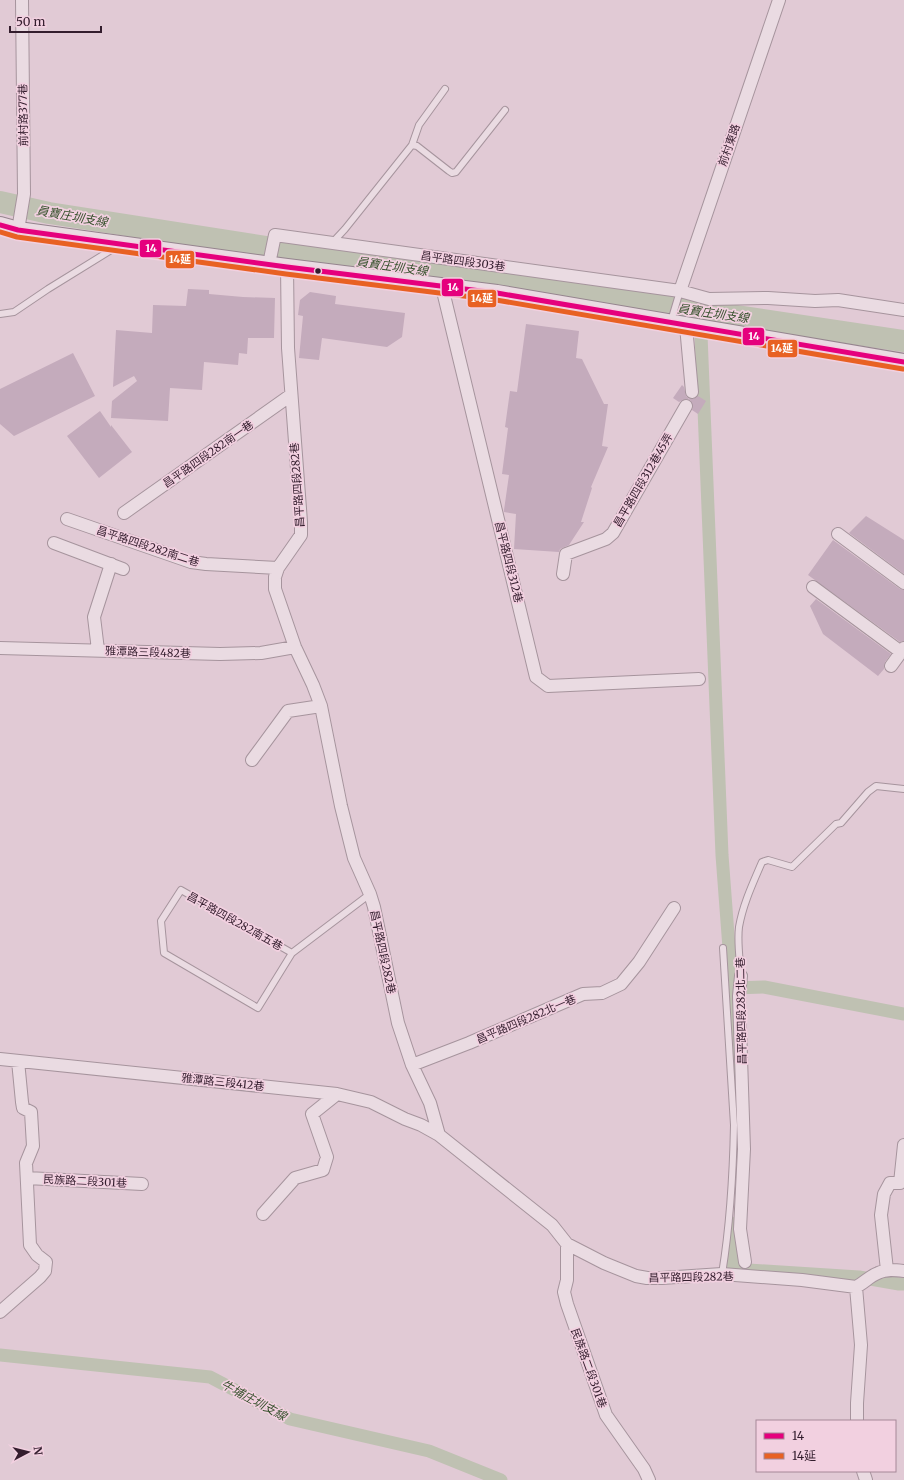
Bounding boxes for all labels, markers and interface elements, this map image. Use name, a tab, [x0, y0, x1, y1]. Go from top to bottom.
scale bar	[10, 8, 101, 34]
text: 50 m	[16, 14, 45, 29]
street label: 前村路377巷	[15, 84, 31, 146]
street label: 前村東路	[715, 122, 743, 168]
water label: 員寶庄圳支線	[35, 202, 111, 230]
line badge: 14	[139, 239, 162, 258]
text: 14	[145, 241, 157, 255]
street label: 昌平路四段303巷	[420, 248, 506, 274]
line badge: 14延	[165, 250, 195, 269]
text: 14延	[169, 252, 191, 266]
water label: 員寶庄圳支線	[355, 254, 431, 279]
unlabelled marker	[313, 266, 323, 276]
line badge: 14	[441, 278, 464, 297]
text: 14	[447, 280, 459, 294]
line badge: 14延	[467, 289, 497, 308]
text: 14延	[471, 291, 493, 305]
water label: 員寶庄圳支線	[676, 301, 752, 326]
line badge: 14	[742, 327, 765, 346]
text: 14	[748, 329, 760, 343]
line badge: 14延	[767, 339, 798, 358]
text: 14延	[771, 341, 793, 355]
street label: 昌平路四段282南一巷	[160, 417, 256, 491]
street label: 昌平路四段312巷45弄	[610, 430, 676, 530]
street label: 昌平路四段282巷	[287, 442, 307, 528]
street label: 昌平路四段312巷	[492, 520, 526, 604]
street label: 昌平路四段282南二巷	[95, 523, 201, 569]
street label: 雅潭路三段482巷	[105, 644, 191, 660]
street label: 昌平路四段282南五巷	[185, 889, 285, 953]
street label: 昌平路四段282巷	[367, 909, 399, 995]
street label: 昌平路四段282北二巷	[733, 957, 749, 1065]
street label: 昌平路四段282北一巷	[474, 992, 578, 1046]
street label: 雅潭路三段412巷	[181, 1071, 265, 1093]
street label: 民族路二段301巷	[43, 1172, 127, 1190]
street label: 昌平路四段282巷	[648, 1269, 734, 1285]
street label: 民族路二段301巷	[568, 1326, 610, 1410]
water label: 牛埔庄圳支線	[219, 1376, 291, 1424]
legend	[756, 1420, 896, 1472]
text: 14	[792, 1428, 805, 1443]
north arrow	[8, 1432, 48, 1472]
text: N	[30, 1446, 45, 1456]
text: 14延	[792, 1448, 816, 1463]

